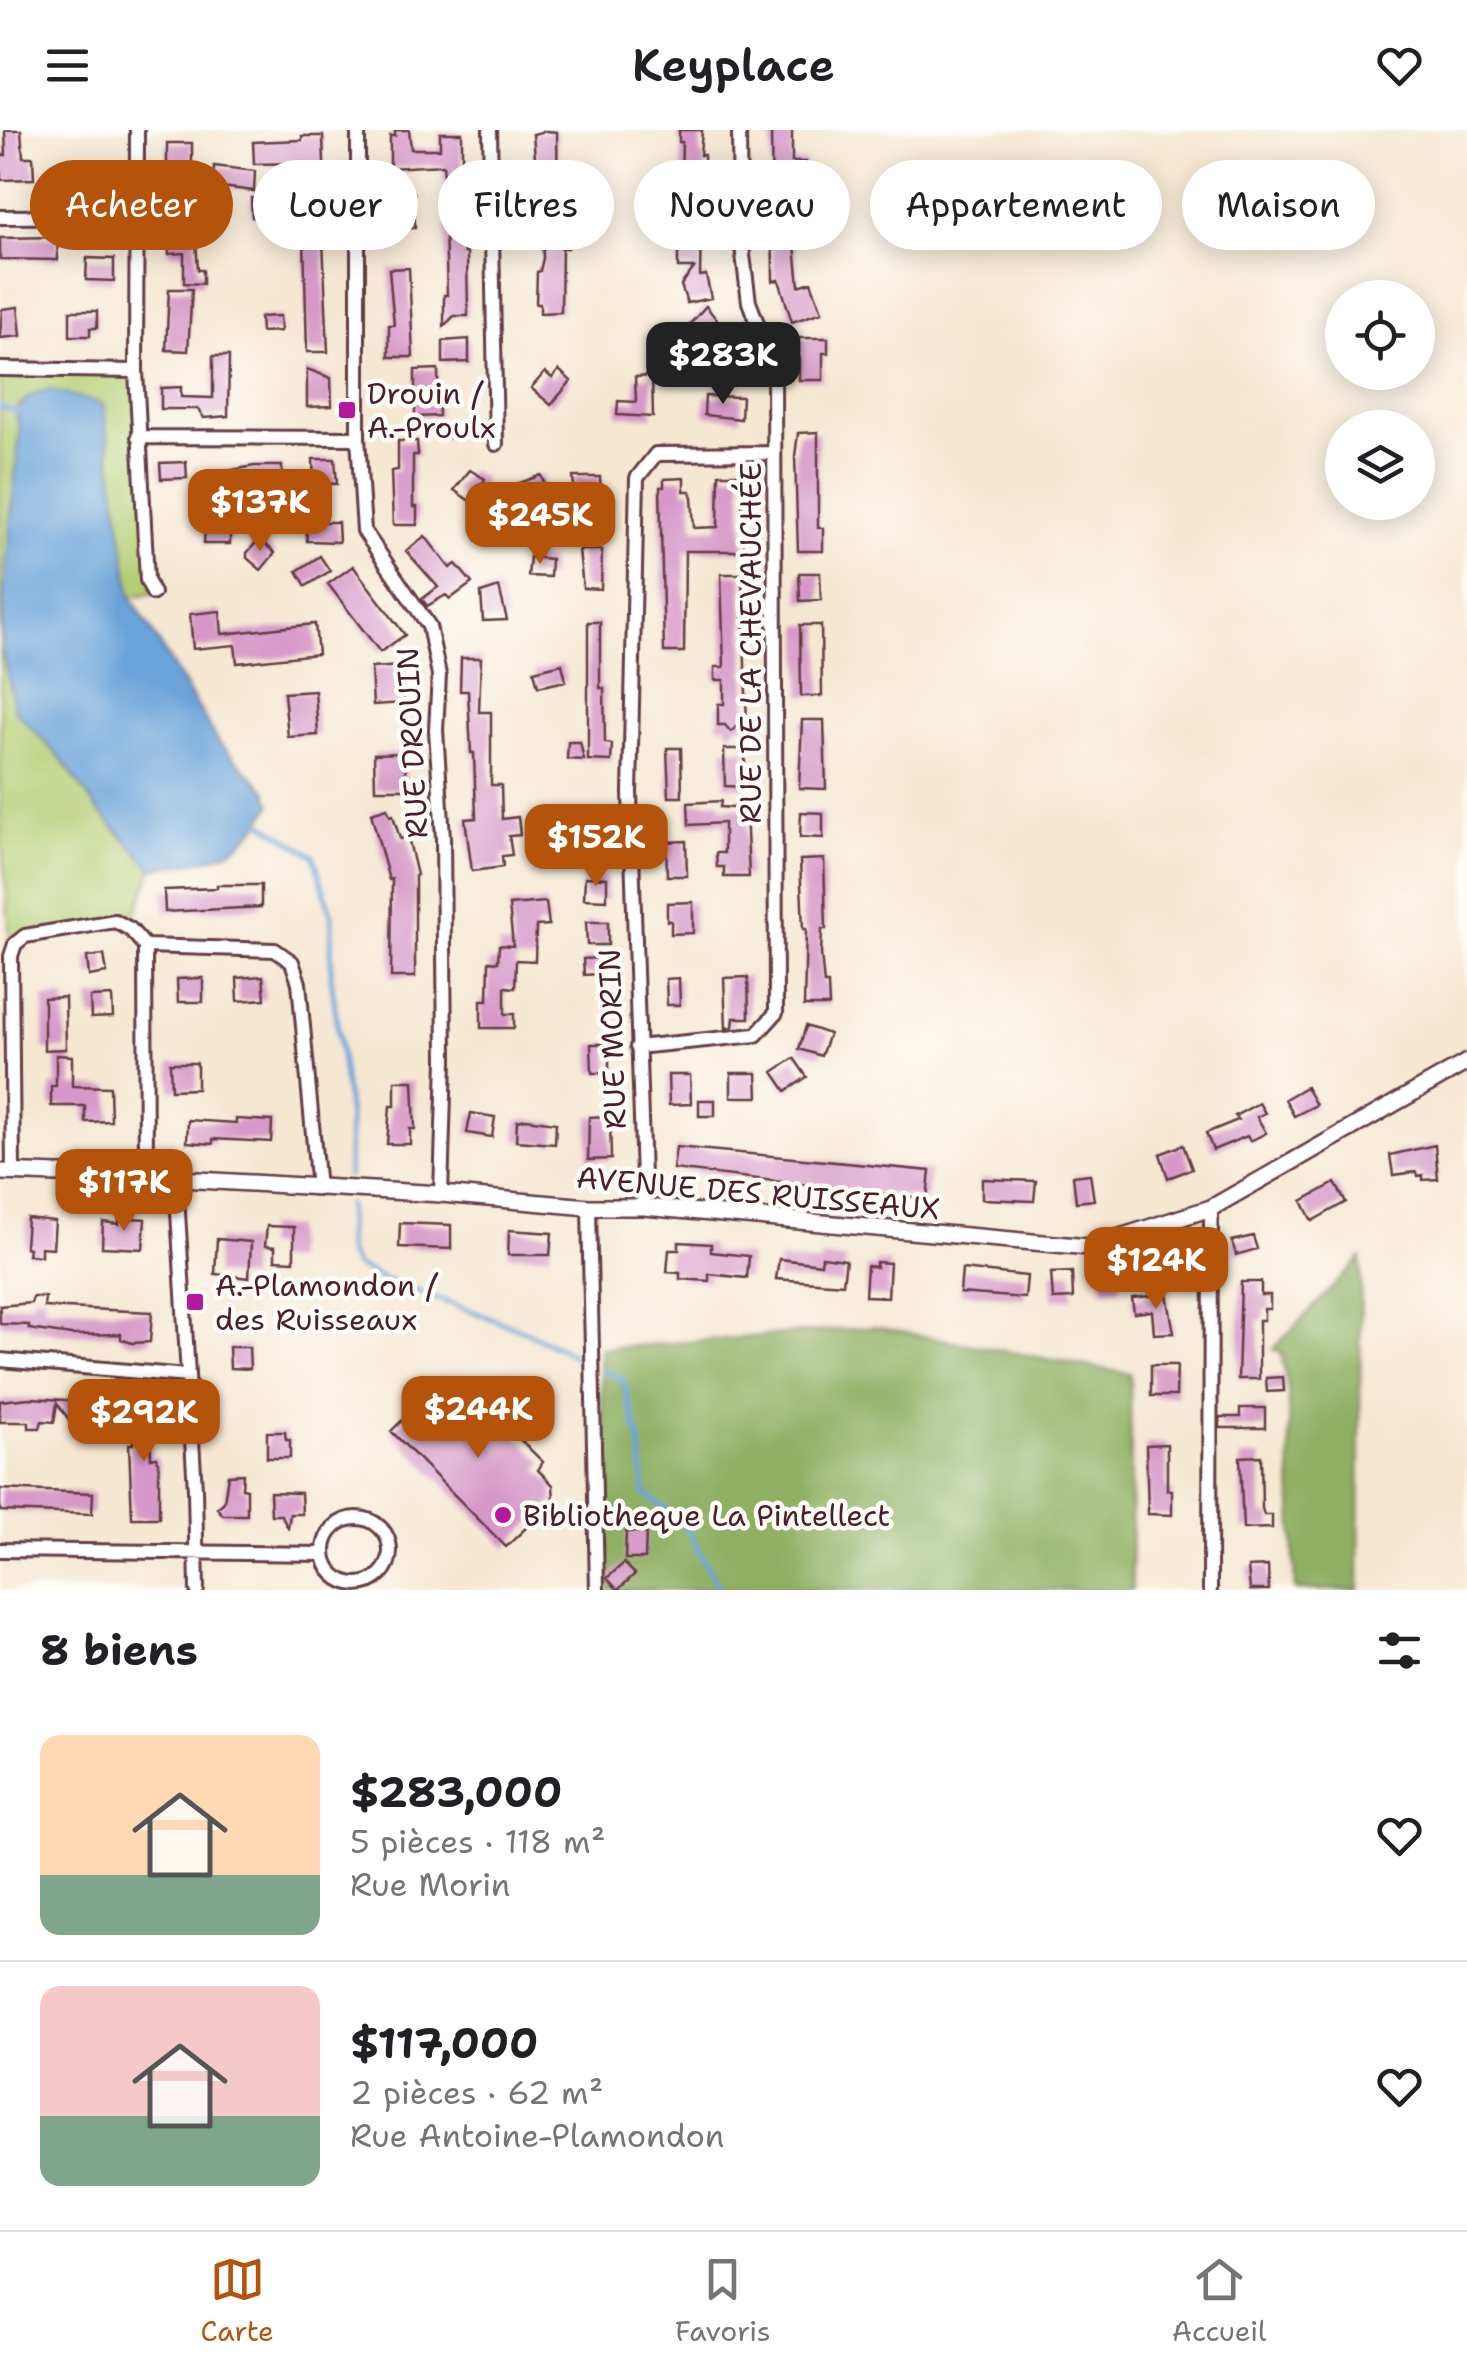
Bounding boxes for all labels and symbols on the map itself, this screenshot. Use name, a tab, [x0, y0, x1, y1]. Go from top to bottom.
pin: $283K	[653, 322, 793, 407]
place label: Drouin / A.-Proulx	[367, 373, 496, 448]
marker: Drouin / A.-Proulx	[336, 399, 358, 421]
street label: RUE DE LA CHEVAUCHÉE	[730, 462, 771, 824]
pin: $137K	[190, 469, 330, 554]
pin: $245K	[470, 482, 610, 567]
street label: RUE DROUIN	[387, 646, 437, 840]
pin: $152K	[526, 804, 666, 889]
street label: RUE MORIN	[588, 948, 636, 1130]
pin: $117K	[54, 1149, 194, 1234]
street label: AVENUE DES RUISSEAUX	[575, 1157, 941, 1229]
pin: $124K	[1086, 1227, 1226, 1312]
place label: A.-Plamondon / des Ruisseaux	[215, 1265, 439, 1340]
marker: A.-Plamondon / des Ruisseaux	[184, 1291, 206, 1313]
pin: $244K	[408, 1376, 548, 1461]
pin: $292K	[74, 1379, 214, 1464]
place label: Bibliotheque La Pintellect	[523, 1495, 890, 1536]
marker: Bibliotheque La Pintellect	[492, 1504, 514, 1526]

